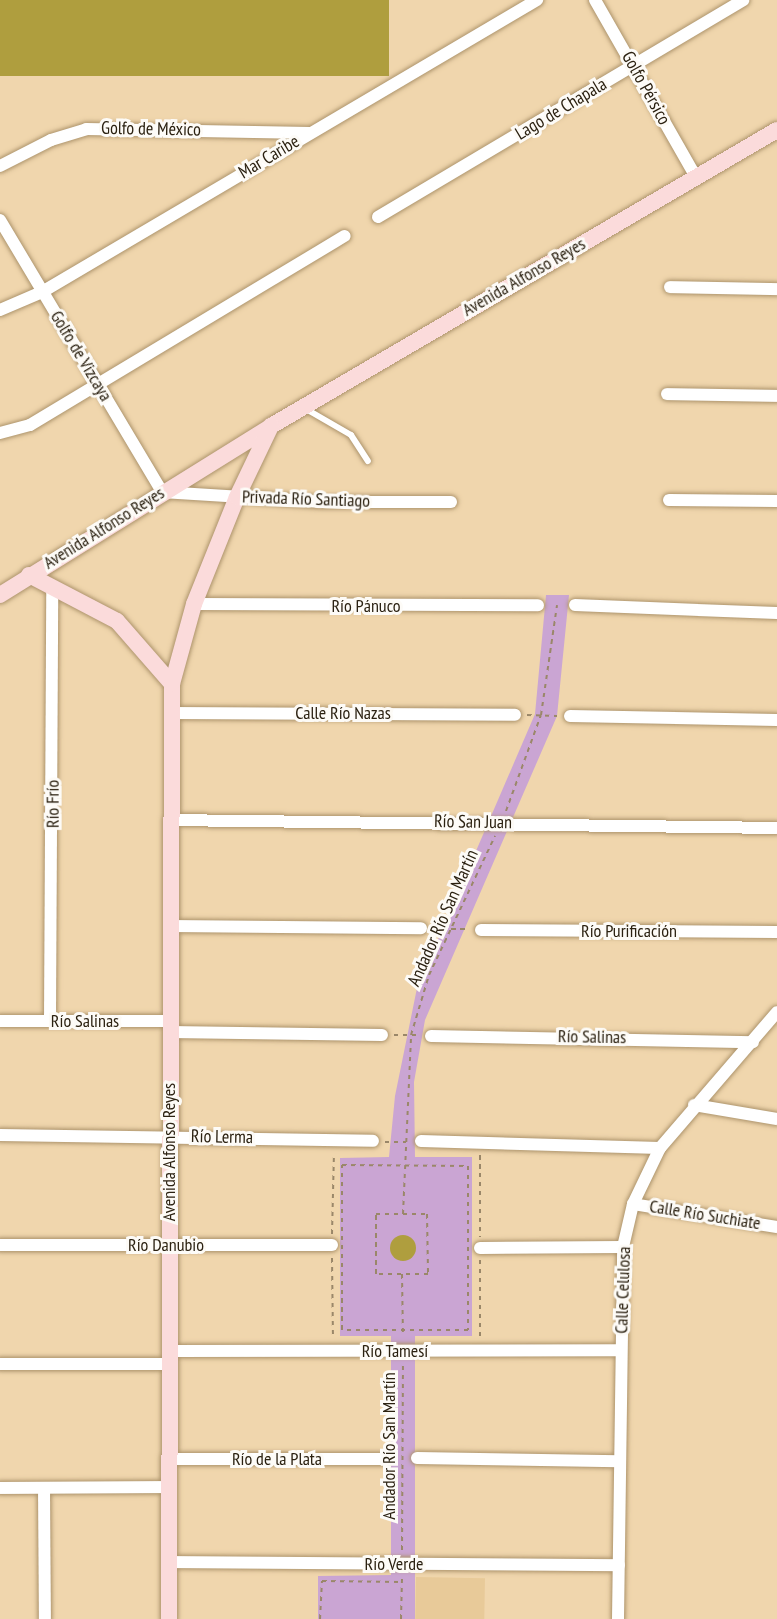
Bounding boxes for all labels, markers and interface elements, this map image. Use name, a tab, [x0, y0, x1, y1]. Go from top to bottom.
street label: Golfo Pérsico	[617, 47, 675, 129]
street label: Lago de Chapala	[511, 73, 611, 145]
street label: Golfo de México	[101, 117, 201, 141]
street label: Mar Caribe	[235, 131, 303, 183]
street label: Avenida Alfonso Reyes	[458, 233, 590, 321]
street label: Golfo de Vizcaya	[45, 307, 117, 405]
street label: Avenida Alfonso Reyes	[39, 482, 169, 574]
street label: Privada Río Santiago	[242, 486, 370, 512]
street label: Río Pánuco	[331, 595, 401, 617]
street label: Calle Río Nazas	[295, 702, 391, 724]
street label: Río Frío	[42, 780, 64, 828]
street label: Río San Juan	[434, 811, 512, 833]
street label: Andador Río San Martín	[403, 846, 483, 990]
street label: Río Purificación	[581, 920, 677, 942]
street label: Río Salinas	[51, 1010, 119, 1032]
street label: Río Salinas	[558, 1026, 626, 1048]
street label: Avenida Alfonso Reyes	[158, 1083, 180, 1221]
street label: Río Lerma	[191, 1126, 253, 1148]
street label: Calle Río Suchiate	[648, 1196, 762, 1234]
street label: Río Danubio	[128, 1234, 204, 1256]
street label: Calle Celulosa	[611, 1246, 635, 1334]
street label: Río Tamesí	[362, 1340, 428, 1362]
street label: Andador Río San Martín	[378, 1372, 400, 1520]
street label: Río de la Plata	[232, 1448, 322, 1470]
street label: Río Verde	[364, 1553, 424, 1575]

